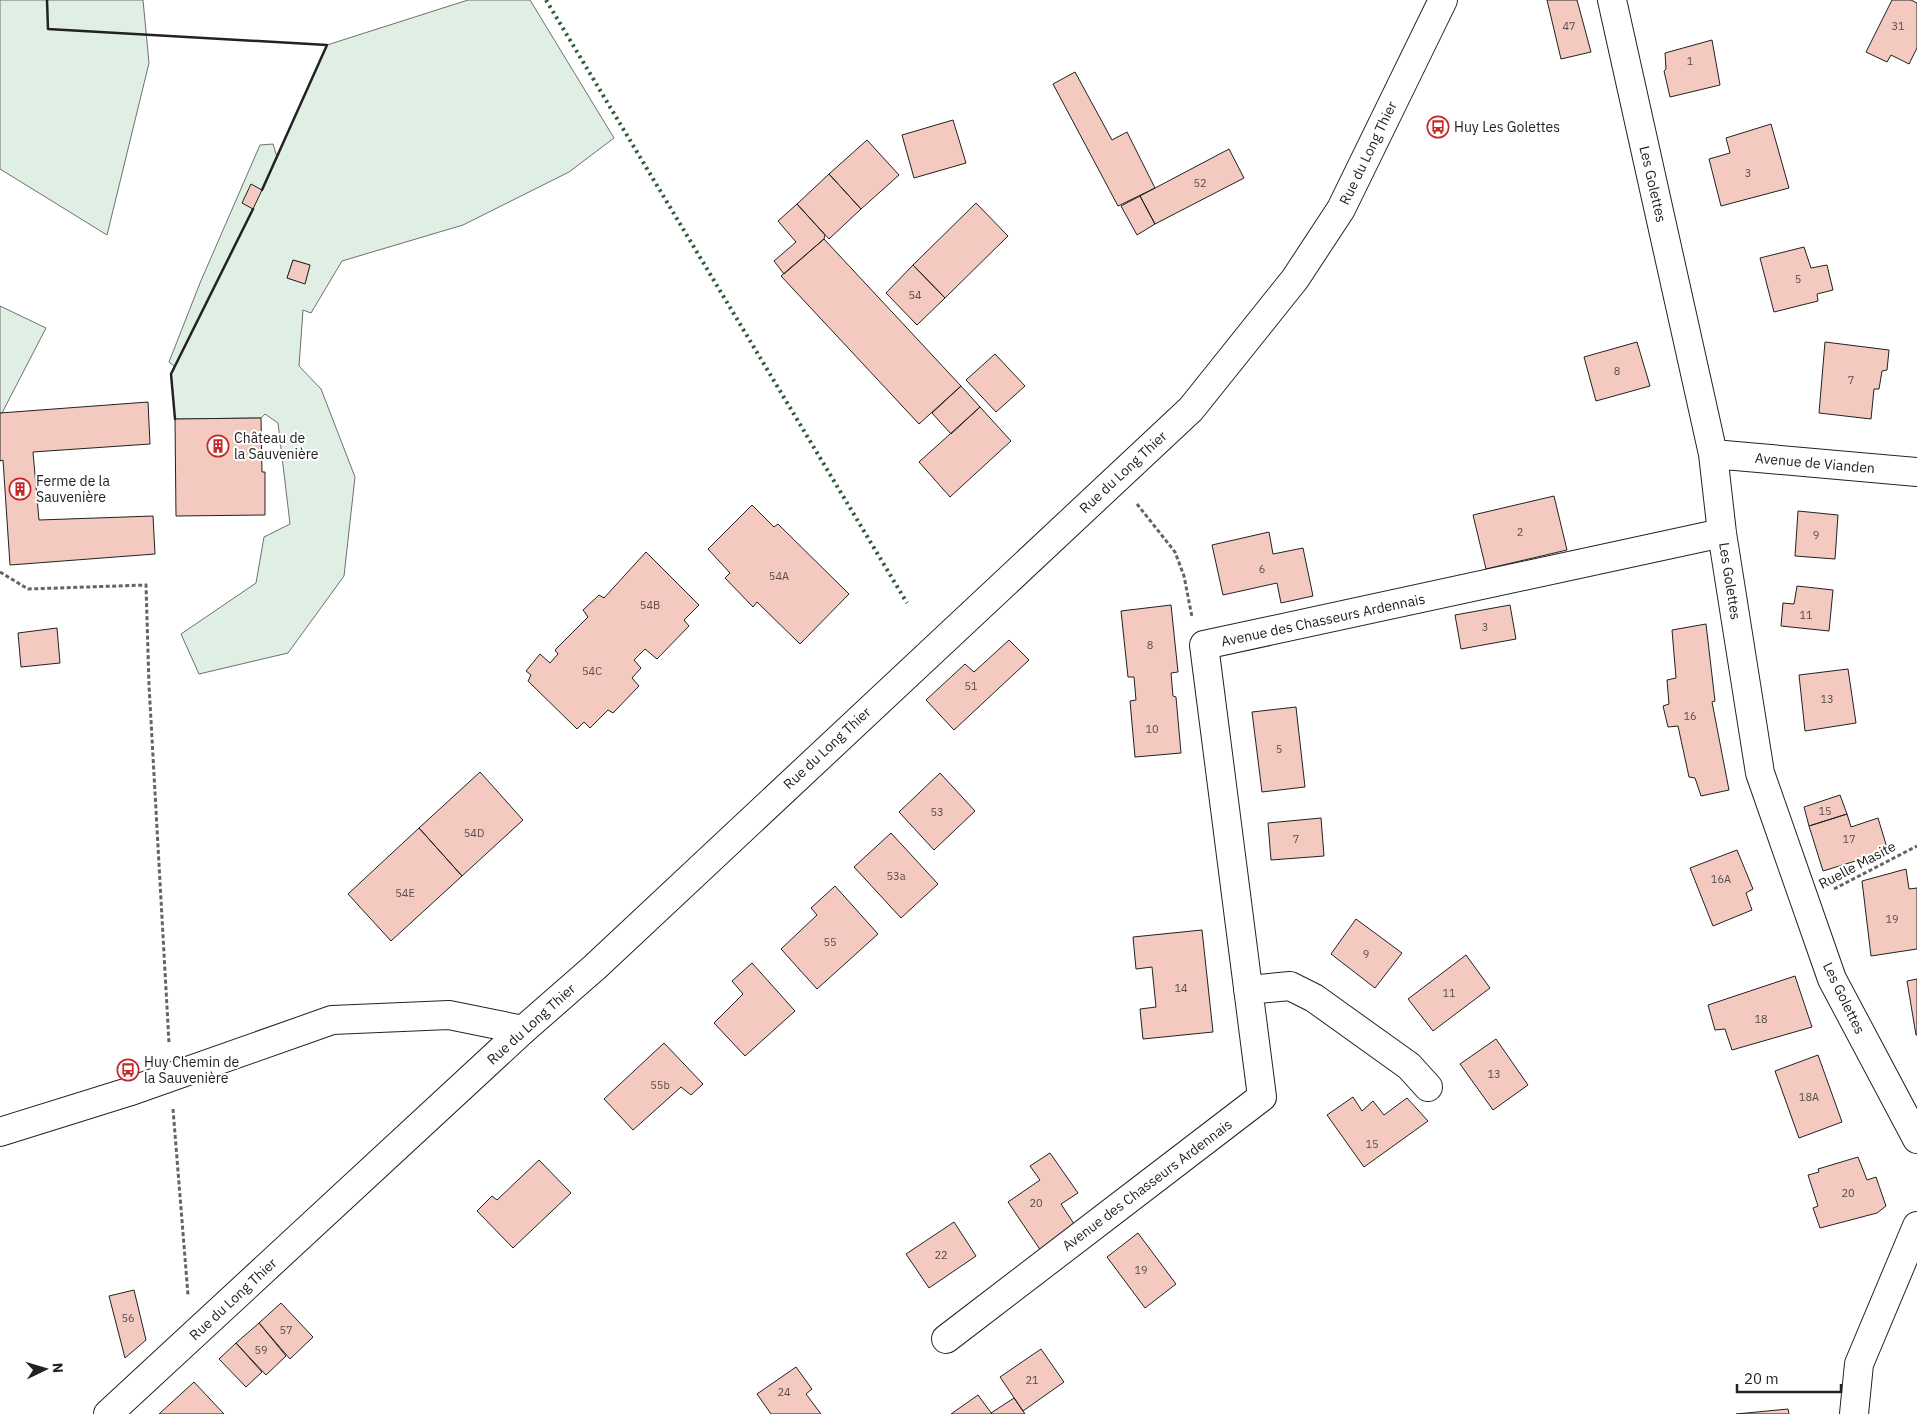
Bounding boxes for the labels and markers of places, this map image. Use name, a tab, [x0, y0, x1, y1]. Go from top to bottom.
bus stop icon: Huy Les Golettes	[1426, 115, 1450, 139]
place label: Huy Les Golettes	[1454, 118, 1560, 136]
place label: Château de la Sauvenière	[234, 429, 319, 463]
building icon: Château de la Sauvenière	[206, 434, 230, 458]
place label: Ferme de la Sauvenière	[36, 472, 110, 506]
building icon: Ferme de la Sauvenière	[8, 477, 32, 501]
place label: Huy Chemin de la Sauvenière	[144, 1053, 240, 1087]
bus stop icon: Huy Chemin de la Sauvenière	[116, 1058, 140, 1082]

